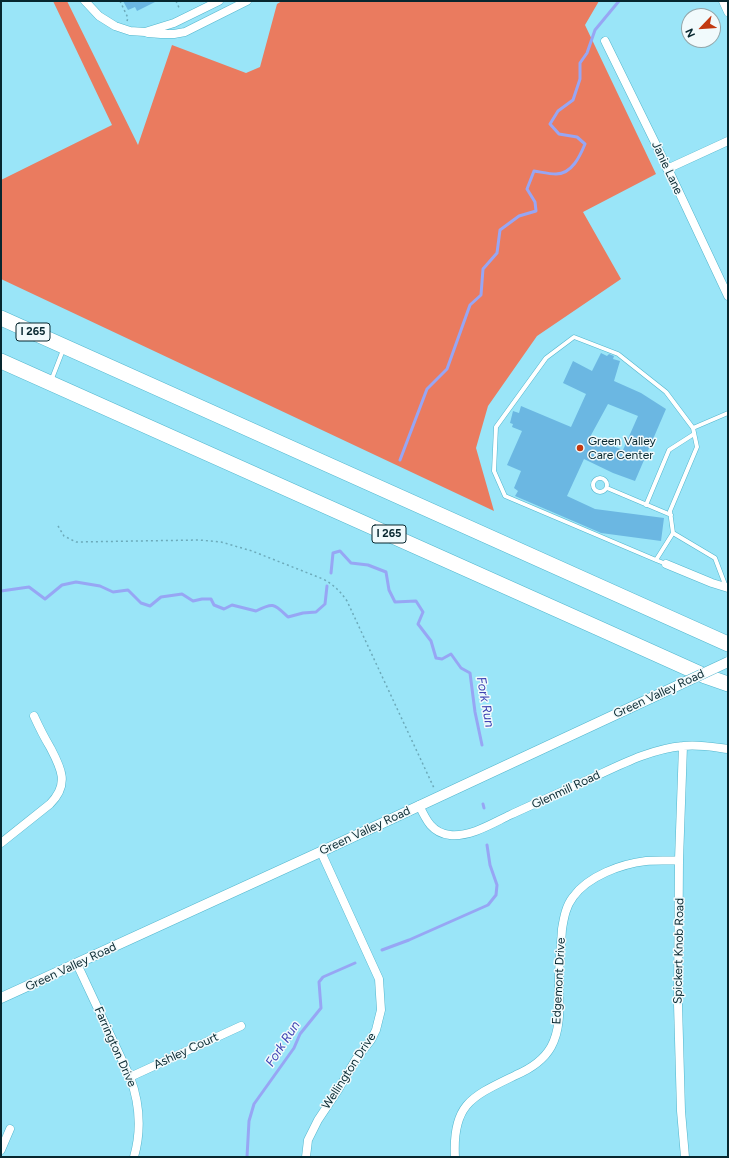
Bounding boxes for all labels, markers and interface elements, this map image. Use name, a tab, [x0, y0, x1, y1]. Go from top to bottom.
north arrow	[681, 8, 721, 48]
text: N	[683, 26, 698, 39]
street label: Janie Lane	[648, 139, 686, 197]
road number: I 265	[16, 323, 50, 341]
place label: Green Valley Care Center	[588, 434, 656, 462]
marker: Green Valley Care Center	[575, 443, 585, 453]
road number: I 265	[372, 525, 406, 543]
street label: Green Valley Road	[611, 667, 707, 721]
water label: Fork Run	[473, 675, 497, 729]
street label: Glenmill Road	[529, 768, 603, 812]
street label: Green Valley Road	[317, 804, 413, 858]
street label: Spickert Knob Road	[671, 898, 687, 1004]
street label: Edgemont Drive	[550, 937, 568, 1025]
street label: Green Valley Road	[23, 940, 119, 994]
street label: Farrington Drive	[91, 1005, 139, 1089]
water label: Fork Run	[263, 1018, 303, 1070]
street label: Ashley Court	[151, 1030, 221, 1072]
street label: Wellington Drive	[319, 1030, 379, 1112]

